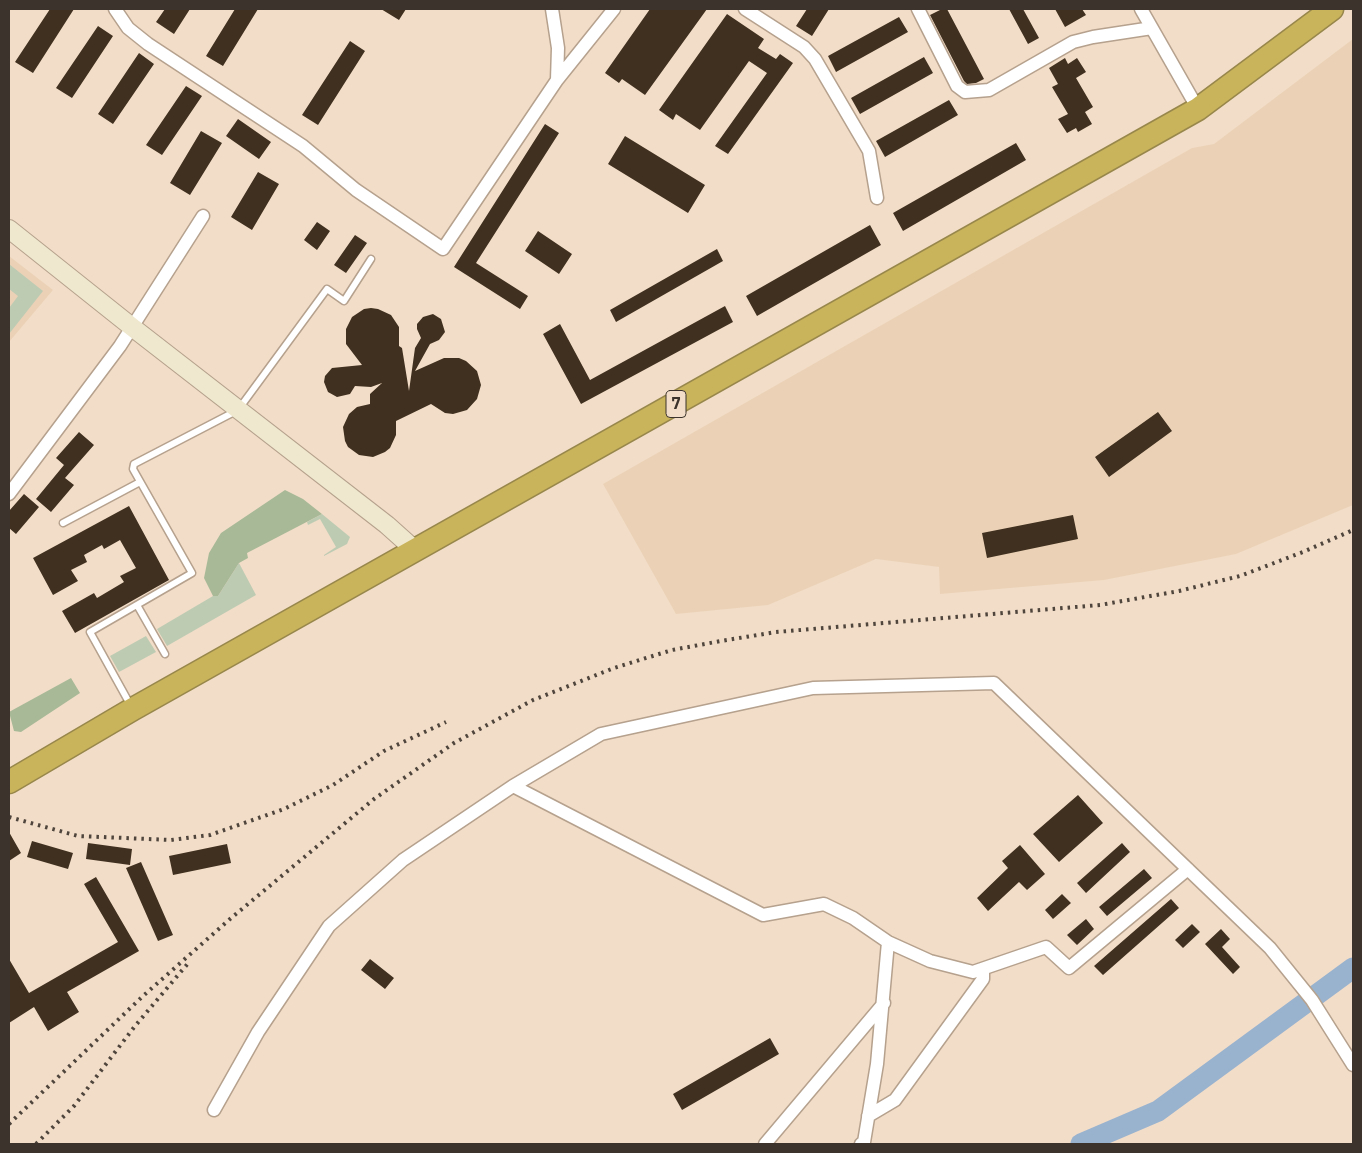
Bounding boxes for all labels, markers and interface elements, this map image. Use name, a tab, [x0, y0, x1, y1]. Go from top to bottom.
road number: 7	[666, 390, 686, 418]

